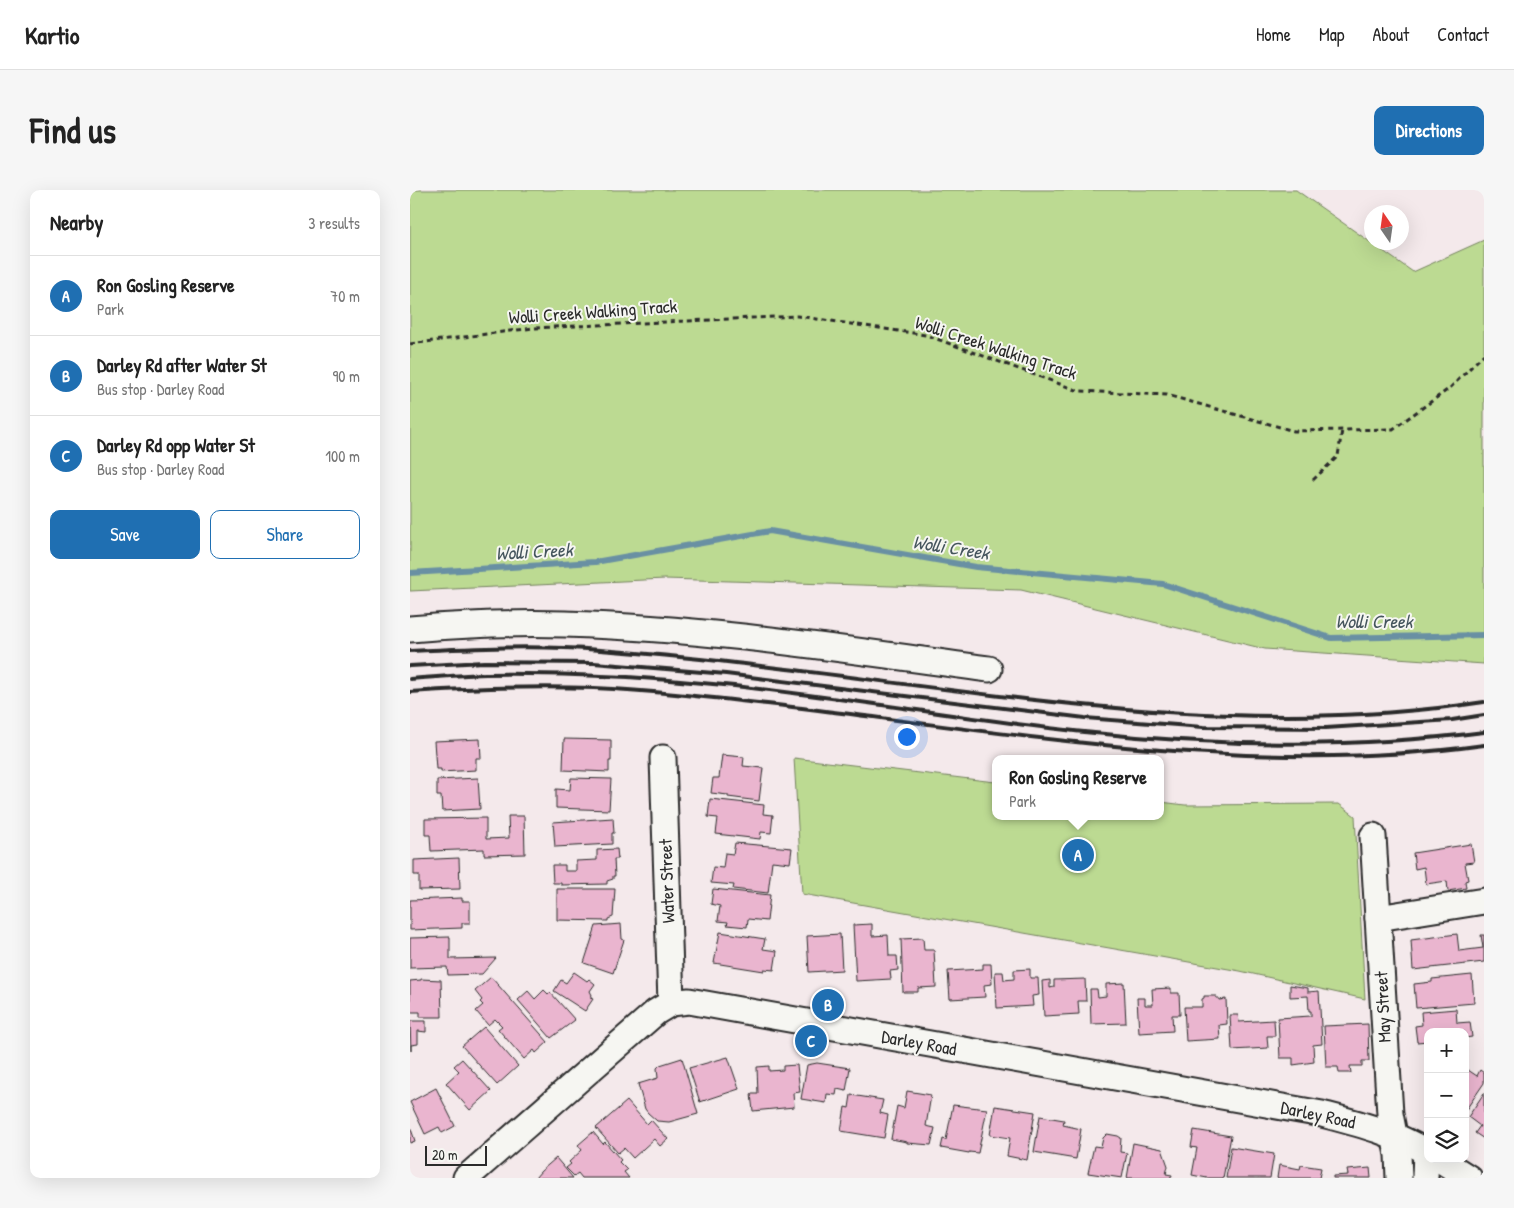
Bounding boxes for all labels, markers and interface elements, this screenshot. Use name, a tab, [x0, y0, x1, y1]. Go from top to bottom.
text: Kartio	[25, 19, 80, 51]
text: Home	[1256, 22, 1291, 47]
text: Map	[1319, 22, 1344, 47]
text: About	[1372, 22, 1409, 47]
text: Contact	[1437, 22, 1489, 47]
button: Directions	[1374, 106, 1484, 155]
text: Find us	[30, 107, 116, 154]
north arrow	[1364, 205, 1409, 250]
text: Nearby	[50, 208, 103, 237]
text: 3 results	[308, 212, 360, 234]
text: Ron Gosling Reserve	[97, 272, 235, 298]
text: A	[62, 285, 70, 307]
text: 70 m	[330, 285, 360, 307]
street label: Wolli Creek Walking Track	[508, 293, 678, 330]
text: Park	[97, 298, 124, 320]
street label: Wolli Creek Walking Track	[912, 310, 1081, 386]
text: Darley Rd after Water St	[97, 352, 266, 378]
text: B	[62, 365, 70, 387]
text: 90 m	[332, 365, 360, 387]
text: Bus stop · Darley Road	[97, 378, 224, 400]
text: Darley Rd opp Water St	[97, 432, 255, 458]
text: C	[62, 445, 70, 467]
text: 100 m	[325, 445, 360, 467]
text: Bus stop · Darley Road	[97, 458, 224, 480]
button: Save	[50, 510, 200, 559]
button: Share	[210, 510, 360, 559]
water label: Wolli Creek	[911, 528, 993, 566]
water label: Wolli Creek	[495, 536, 575, 566]
water label: Wolli Creek	[1336, 608, 1415, 634]
your location	[894, 724, 920, 750]
popup	[992, 755, 1164, 820]
text: Ron Gosling Reserve	[1009, 764, 1147, 790]
text: Park	[1009, 790, 1036, 812]
pin: A	[1062, 836, 1094, 874]
street label: Water Street	[653, 838, 680, 924]
street label: May Street	[1368, 970, 1397, 1043]
pin: B	[812, 986, 844, 1024]
pin: C	[795, 1022, 827, 1060]
street label: Darley Road	[880, 1024, 959, 1061]
map controls	[1424, 1028, 1469, 1163]
button: +	[1424, 1028, 1469, 1073]
button: −	[1424, 1073, 1469, 1118]
street label: Darley Road	[1278, 1094, 1358, 1135]
button: layers	[1424, 1118, 1469, 1163]
scale bar	[425, 1143, 488, 1166]
text: 20 m	[432, 1145, 458, 1164]

